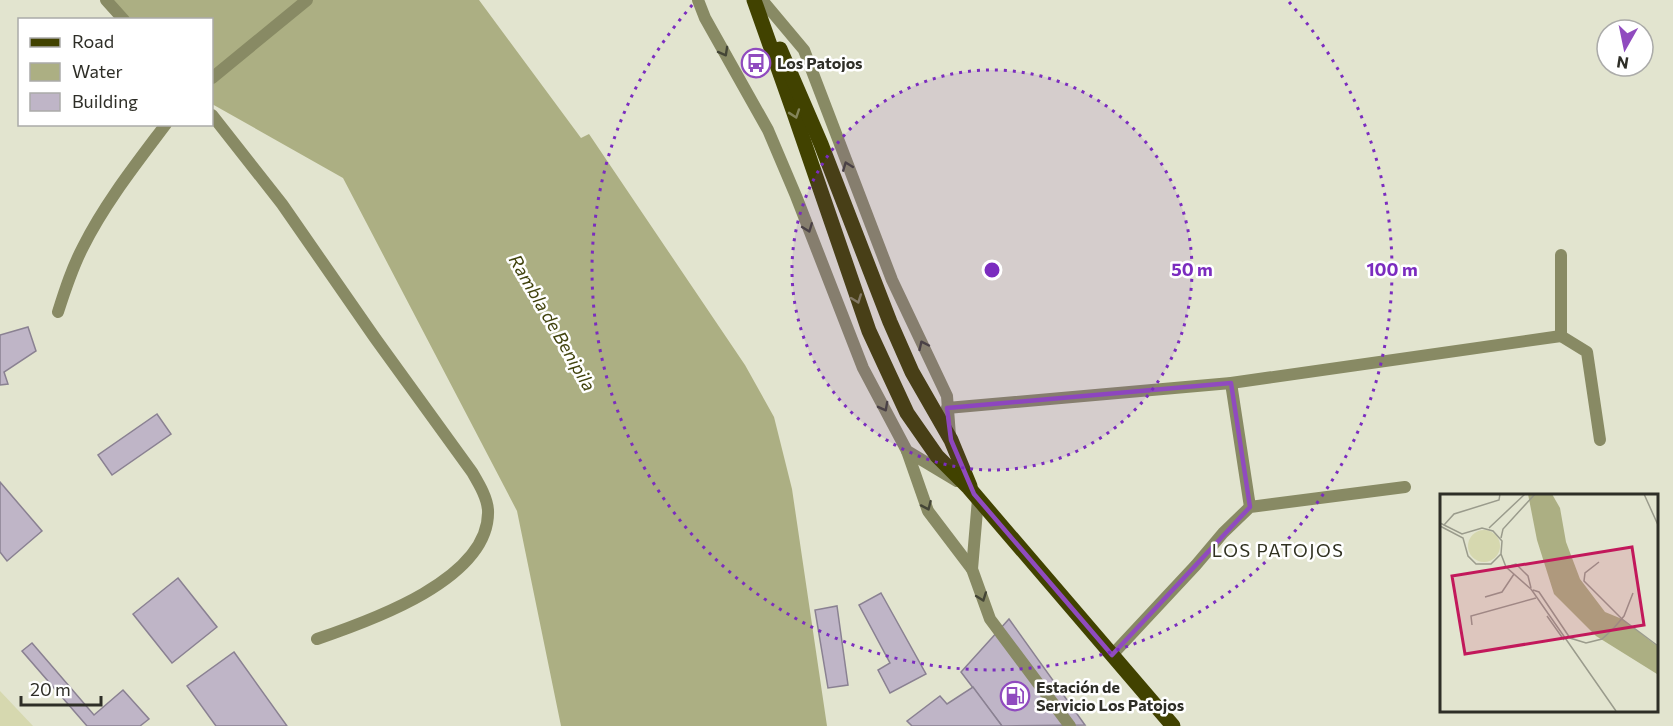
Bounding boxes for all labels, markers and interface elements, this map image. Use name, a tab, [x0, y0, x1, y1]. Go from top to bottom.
legend	[18, 18, 213, 126]
north arrow	[1595, 18, 1655, 78]
text: Road	[72, 30, 114, 52]
one-way arrow	[717, 46, 728, 56]
bus stop icon: Los Patojos	[740, 47, 772, 79]
place label: Los Patojos	[777, 53, 863, 72]
text: N	[1615, 53, 1630, 74]
text: Water	[72, 60, 123, 82]
text: Building	[72, 90, 138, 112]
one-way arrow	[787, 108, 800, 119]
one-way arrow	[842, 161, 854, 172]
one-way arrow	[801, 222, 813, 233]
water label: Rambla de Benipila	[505, 250, 601, 395]
text: 50 m	[1171, 258, 1213, 280]
text: 100 m	[1366, 258, 1418, 280]
centre of rings	[982, 260, 1002, 280]
one-way arrow	[850, 293, 862, 304]
one-way arrow	[918, 341, 930, 352]
one-way arrow	[876, 401, 888, 412]
inset map	[1440, 494, 1658, 711]
one-way arrow	[920, 499, 932, 510]
district label: LOS PATOJOS	[1212, 539, 1344, 561]
one-way arrow	[975, 591, 987, 602]
scale bar	[21, 669, 100, 707]
place label: Estación de Servicio Los Patojos	[1036, 677, 1184, 714]
text: 20 m	[30, 678, 71, 700]
fuel station icon: Estación de Servicio Los Patojos	[999, 680, 1031, 712]

